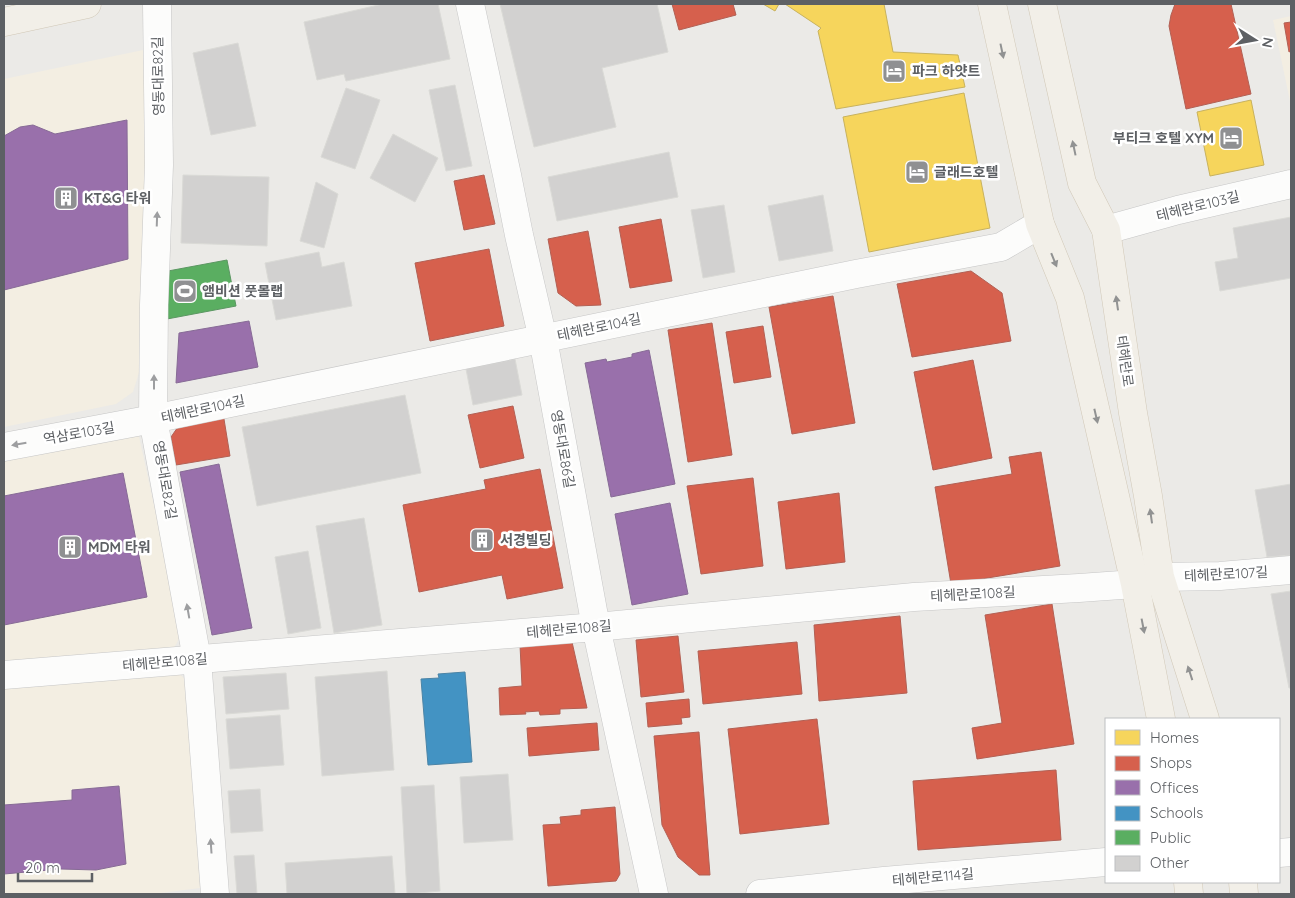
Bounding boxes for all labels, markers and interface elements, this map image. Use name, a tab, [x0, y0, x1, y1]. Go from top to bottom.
north arrow	[1230, 15, 1280, 65]
street label: 영동대로82길	[148, 36, 168, 116]
text: N	[1258, 36, 1278, 49]
one-way arrow	[999, 44, 1007, 60]
hotel icon: 파크 하얏트	[881, 58, 907, 84]
place label: 파크 하얏트	[912, 62, 980, 80]
hotel icon: 부티크 호텔 XYM	[1218, 125, 1244, 151]
place label: 부티크 호텔 XYM	[1113, 129, 1214, 147]
one-way arrow	[1070, 141, 1078, 156]
hotel icon: 글래드호텔	[904, 159, 930, 185]
place label: 글래드호텔	[934, 163, 999, 181]
building icon: KT&G 타워	[53, 185, 79, 211]
street label: 테헤란로103길	[1154, 187, 1242, 225]
place label: KT&G 타워	[84, 189, 151, 207]
one-way arrow	[153, 211, 161, 227]
one-way arrow	[1051, 252, 1059, 267]
sports icon: 앰비션 풋볼랩	[172, 278, 198, 304]
place label: 앰비션 풋볼랩	[202, 282, 283, 300]
one-way arrow	[1112, 295, 1120, 311]
street label: 테헤란로104길	[555, 309, 643, 345]
street label: 테헤란로	[1113, 334, 1138, 388]
one-way arrow	[150, 373, 158, 389]
street label: 테헤란로104길	[159, 391, 247, 427]
street label: 영동대로86길	[547, 408, 579, 490]
one-way arrow	[1093, 409, 1101, 425]
street label: 역삼로103길	[42, 418, 116, 448]
street label: 영동대로82길	[149, 439, 181, 521]
one-way arrow	[11, 440, 27, 448]
one-way arrow	[1147, 507, 1155, 523]
building icon: 서경빌딩	[469, 527, 495, 553]
place label: 서경빌딩	[500, 531, 552, 549]
building icon: MDM 타워	[57, 534, 83, 560]
place label: MDM 타워	[88, 538, 151, 556]
street label: 테헤란로107길	[1183, 563, 1269, 585]
street label: 테헤란로108길	[930, 583, 1016, 605]
one-way arrow	[184, 603, 192, 619]
street label: 테헤란로108길	[526, 616, 612, 642]
one-way arrow	[1139, 618, 1147, 634]
street label: 테헤란로108길	[122, 649, 208, 675]
one-way arrow	[1186, 665, 1194, 680]
legend	[1105, 718, 1280, 883]
text: Homes	[1150, 728, 1199, 747]
text: Shops	[1150, 753, 1192, 772]
text: Offices	[1150, 778, 1199, 797]
text: Schools	[1150, 803, 1203, 822]
text: Public	[1150, 828, 1191, 847]
one-way arrow	[207, 837, 215, 853]
scale bar	[18, 850, 91, 882]
text: Other	[1150, 853, 1190, 872]
text: 20 m	[25, 858, 60, 877]
street label: 테헤란로114길	[891, 864, 975, 890]

